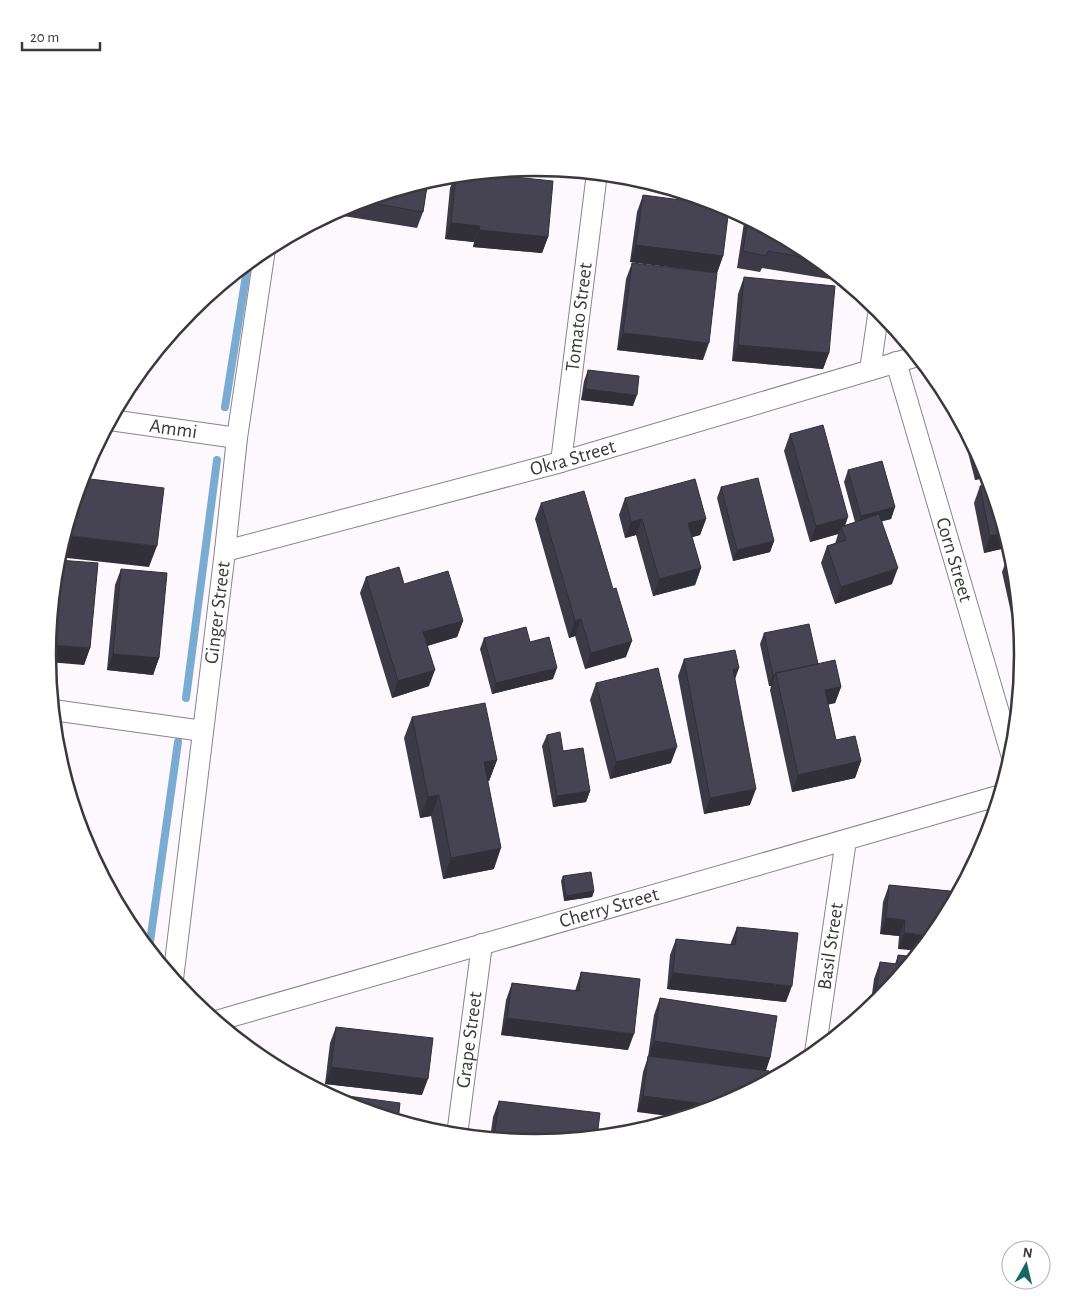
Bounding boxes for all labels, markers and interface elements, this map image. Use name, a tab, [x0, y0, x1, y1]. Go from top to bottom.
scale bar	[22, 20, 100, 52]
text: 20 m	[30, 30, 59, 45]
street label: Tomato Street	[562, 261, 596, 373]
street label: Ammi	[148, 416, 199, 442]
street label: Okra Street	[528, 436, 618, 480]
street label: Corn Street	[932, 515, 976, 605]
street label: Ginger Street	[201, 560, 234, 665]
street label: Cherry Street	[557, 884, 662, 932]
street label: Basil Street	[814, 901, 847, 991]
street label: Grape Street	[453, 990, 486, 1089]
north arrow	[1001, 1240, 1051, 1290]
text: N	[1022, 1246, 1033, 1261]

